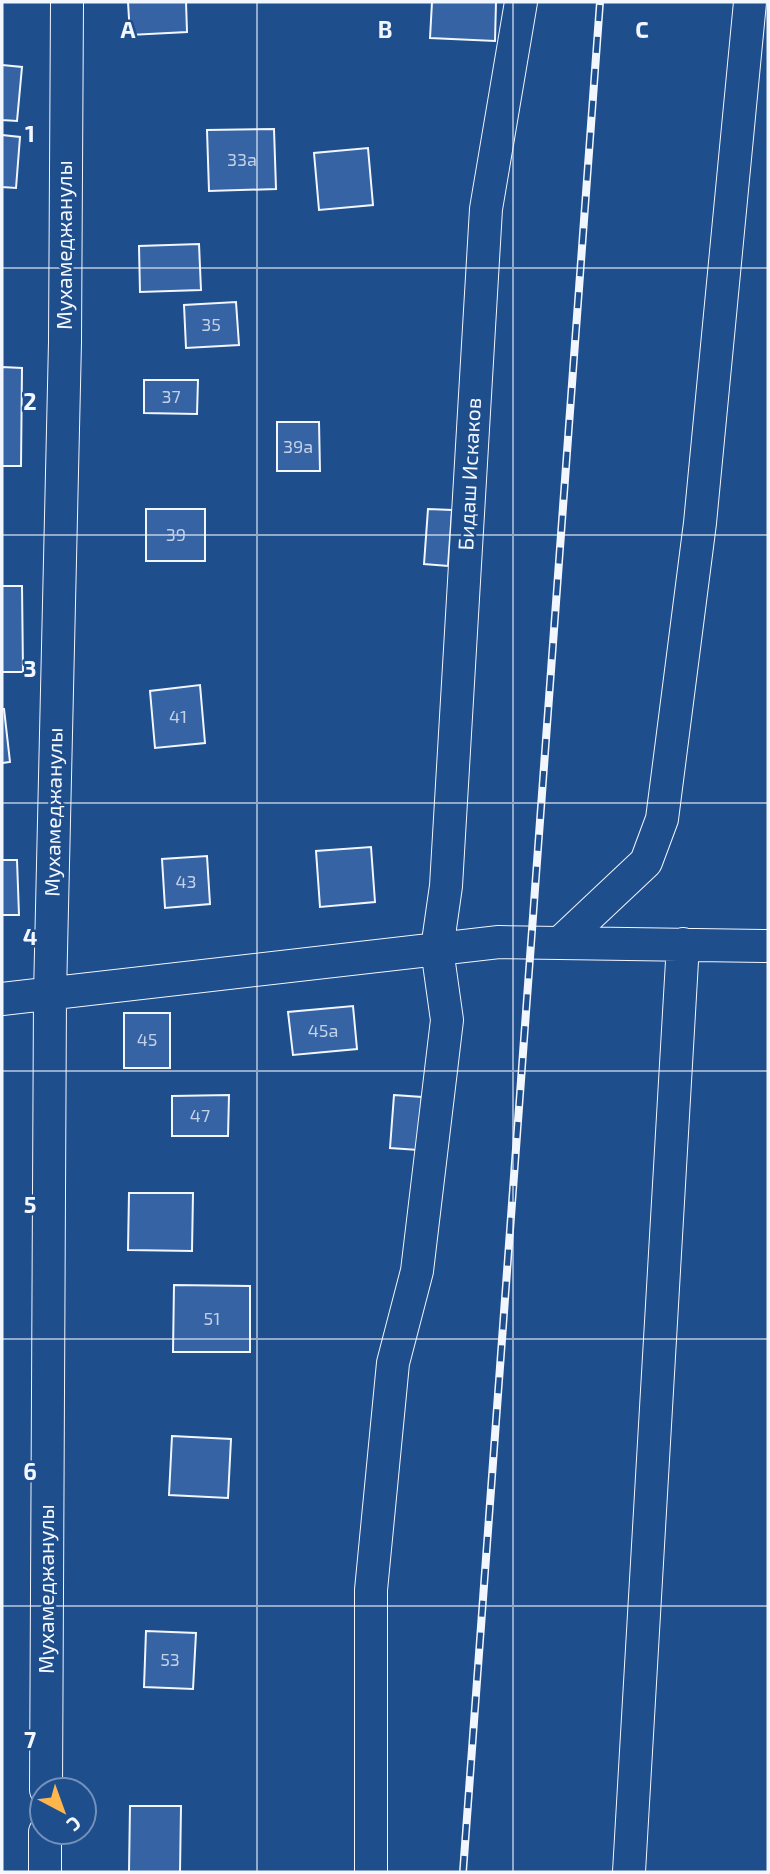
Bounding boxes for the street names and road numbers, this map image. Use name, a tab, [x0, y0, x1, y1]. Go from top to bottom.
street label: Мухамеджанулы	[51, 160, 77, 330]
street label: Бидаш Искаков	[452, 397, 485, 551]
street label: Мухамеджанулы	[39, 727, 67, 897]
street label: Мухамеджанулы	[33, 1504, 59, 1674]

